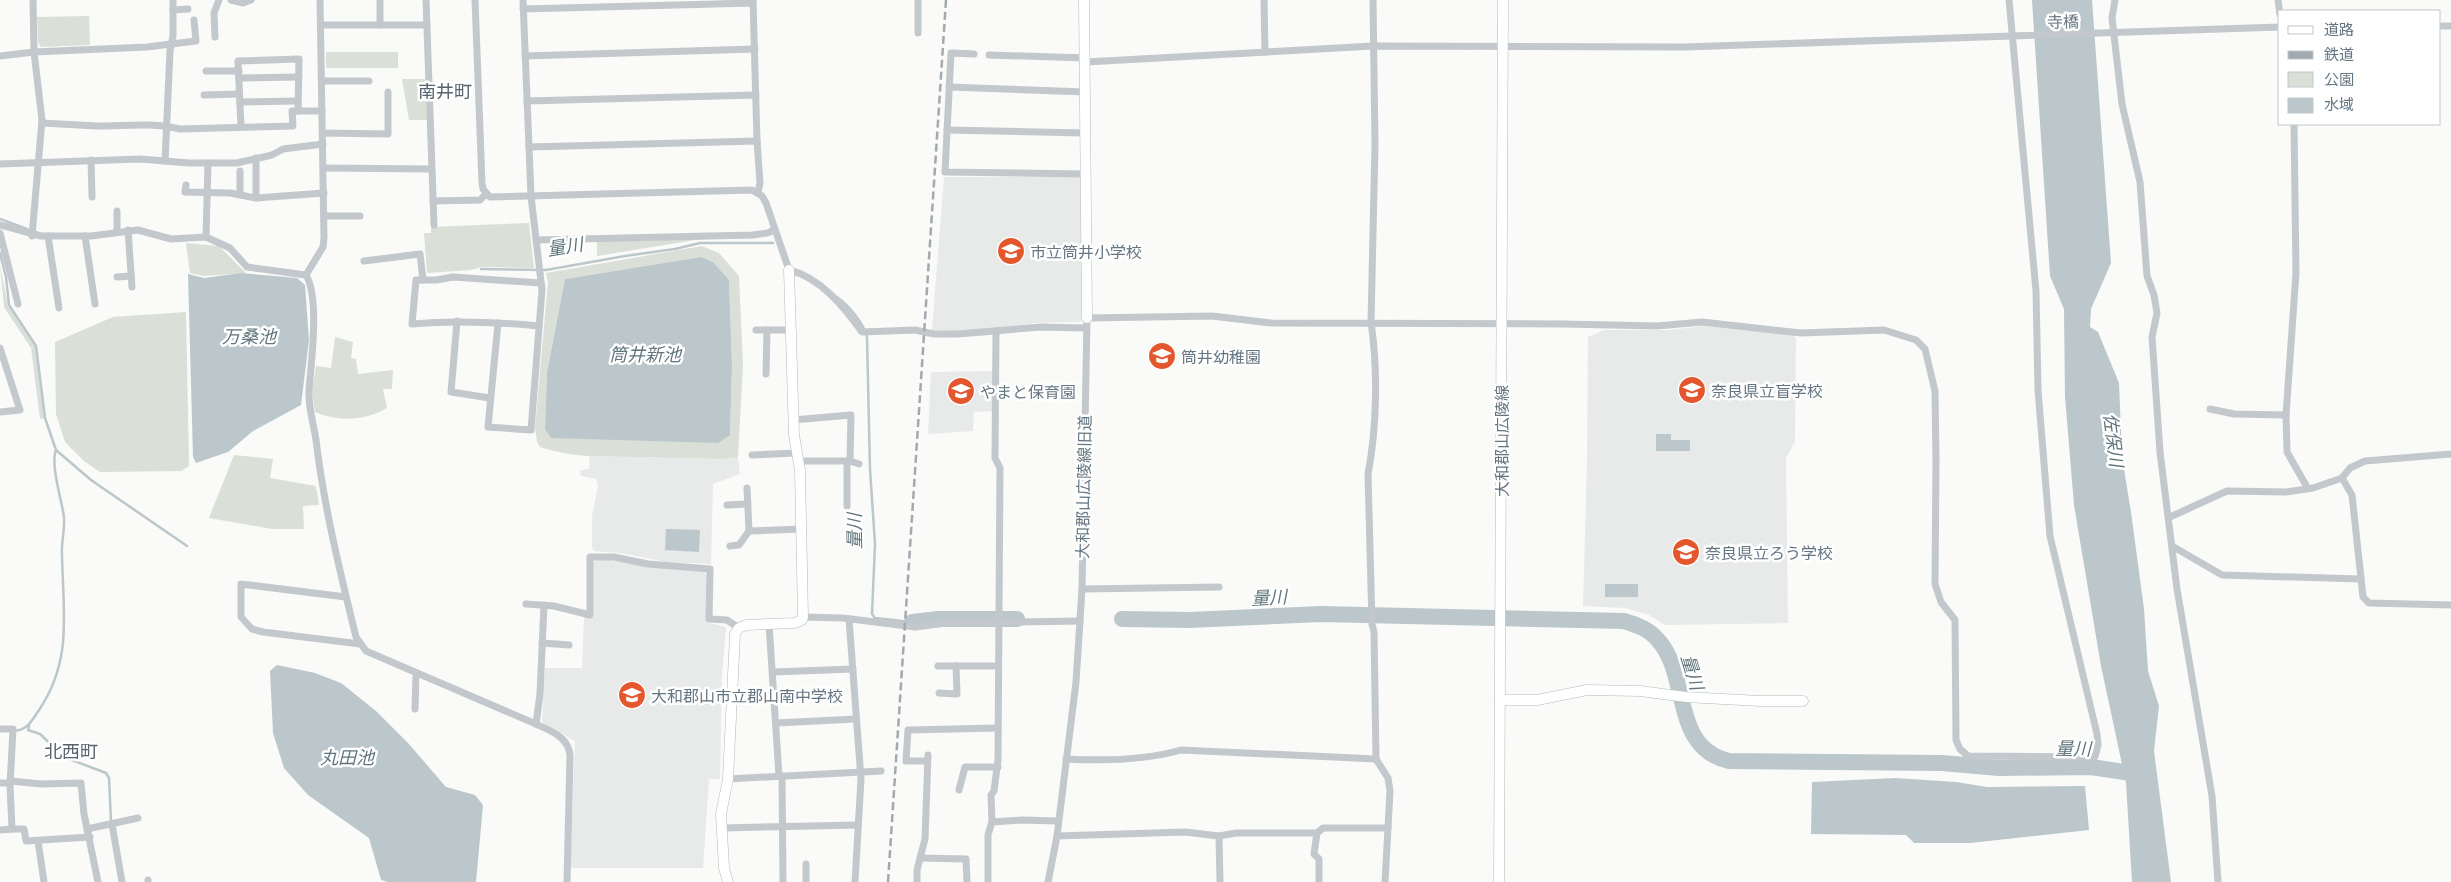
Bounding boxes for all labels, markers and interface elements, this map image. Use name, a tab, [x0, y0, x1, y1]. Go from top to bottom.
legend	[2278, 10, 2441, 125]
street label: 寺橋	[2047, 11, 2079, 31]
text: 道路	[2324, 20, 2354, 38]
text: 鉄道	[2324, 45, 2354, 63]
text: 公園	[2324, 70, 2354, 88]
district label: 南井町	[418, 80, 472, 102]
text: 水域	[2324, 95, 2354, 113]
water label: 量川	[546, 232, 586, 260]
school or university icon: 市立筒井小学校	[996, 236, 1026, 266]
place label: 市立筒井小学校	[1030, 242, 1142, 261]
water label: 万桑池	[222, 325, 278, 347]
school or university icon: 筒井幼稚園	[1147, 341, 1177, 371]
water label: 筒井新池	[609, 343, 683, 365]
place label: 筒井幼稚園	[1181, 347, 1261, 366]
school or university icon: 奈良県立盲学校	[1677, 375, 1707, 405]
school or university icon: やまと保育園	[946, 376, 976, 406]
place label: 奈良県立盲学校	[1711, 381, 1823, 400]
place label: やまと保育園	[980, 382, 1076, 401]
street label: 大和郡山広陵線	[1492, 385, 1511, 497]
water label: 佐保川	[2100, 412, 2128, 470]
street label: 大和郡山広陵線旧道	[1072, 415, 1094, 559]
water label: 量川	[843, 511, 865, 549]
school or university icon: 奈良県立ろう学校	[1671, 537, 1701, 567]
place label: 奈良県立ろう学校	[1705, 543, 1833, 562]
water label: 量川	[1250, 585, 1290, 609]
water label: 量川	[1677, 652, 1709, 694]
school or university icon: 大和郡山市立郡山南中学校	[617, 680, 647, 710]
place label: 大和郡山市立郡山南中学校	[651, 686, 843, 705]
water label: 量川	[2055, 737, 2093, 759]
district label: 北西町	[44, 740, 98, 762]
water label: 丸田池	[320, 746, 376, 768]

